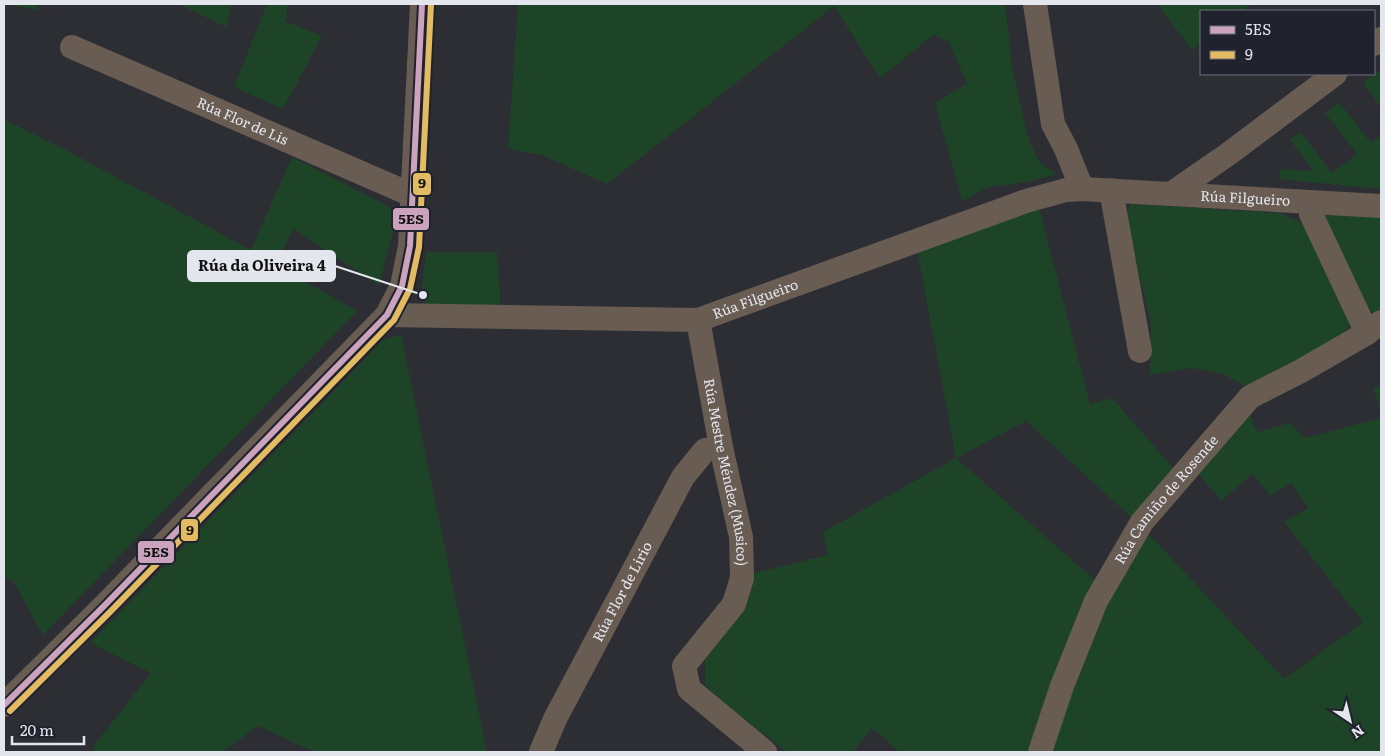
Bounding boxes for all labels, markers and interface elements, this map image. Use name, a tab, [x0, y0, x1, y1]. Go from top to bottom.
legend	[1200, 10, 1375, 75]
text: 5ES	[1245, 17, 1271, 40]
text: 9	[1245, 42, 1253, 65]
street label: Rúa Flor de Lis	[194, 92, 292, 149]
line badge: 9	[412, 172, 432, 196]
text: 9	[418, 172, 426, 192]
street label: Rúa Filgueiro	[1200, 185, 1291, 210]
line badge: 5ES	[392, 207, 430, 231]
text: 5ES	[398, 208, 424, 228]
callout: Rúa da Oliveira 4	[188, 251, 335, 281]
text: Rúa da Oliveira 4	[198, 253, 326, 276]
street label: Rúa Filgueiro	[709, 274, 801, 323]
street label: Rúa Mestre Méndez (Musico)	[700, 377, 753, 566]
street label: Rúa Camiño de Rosende	[1109, 430, 1222, 567]
line badge: 9	[180, 518, 199, 542]
text: 9	[186, 519, 194, 539]
street label: Rúa Flor de Lirio	[587, 537, 656, 645]
line badge: 5ES	[137, 540, 175, 564]
text: 5ES	[143, 541, 169, 561]
north arrow	[1325, 696, 1375, 746]
scale bar	[12, 714, 85, 746]
text: 20 m	[20, 718, 54, 741]
text: N	[1347, 721, 1369, 744]

